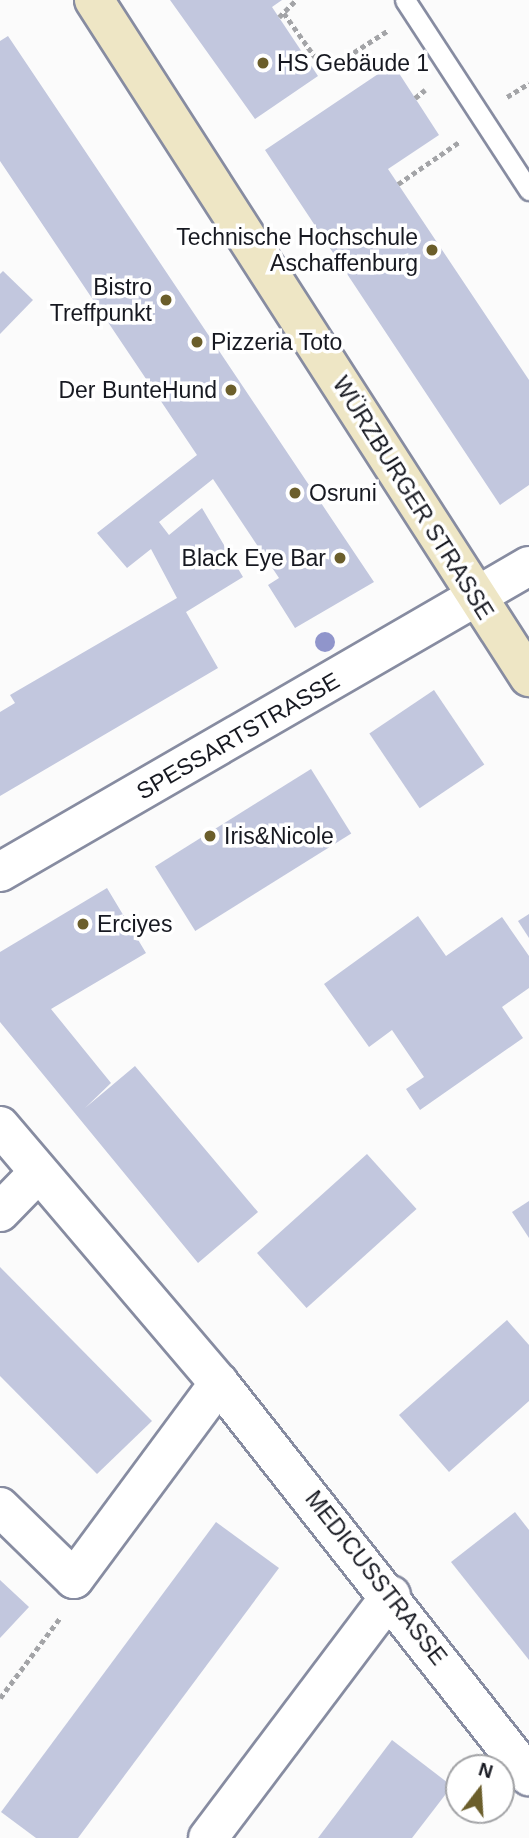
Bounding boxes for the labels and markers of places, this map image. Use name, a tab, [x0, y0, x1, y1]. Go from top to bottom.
place label: HS Gebäude 1	[277, 49, 429, 77]
marker: HS Gebäude 1	[255, 55, 271, 71]
place label: Technische Hochschule Aschaffenburg	[176, 223, 418, 277]
marker: Technische Hochschule Aschaffenburg	[424, 242, 440, 258]
place label: Bistro Treffpunkt	[50, 273, 152, 327]
marker: Bistro Treffpunkt	[158, 292, 174, 308]
place label: Pizzeria Toto	[211, 328, 343, 356]
marker: Pizzeria Toto	[189, 334, 205, 350]
place label: Der BunteHund	[58, 376, 217, 404]
marker: Der BunteHund	[223, 382, 239, 398]
place label: Osruni	[309, 479, 377, 507]
marker: Osruni	[287, 485, 303, 501]
place label: Black Eye Bar	[182, 544, 326, 572]
marker: Black Eye Bar	[332, 550, 348, 566]
place label: Iris&Nicole	[224, 822, 334, 850]
marker: Iris&Nicole	[202, 828, 218, 844]
place label: Erciyes	[97, 910, 172, 938]
marker: Erciyes	[75, 916, 91, 932]

